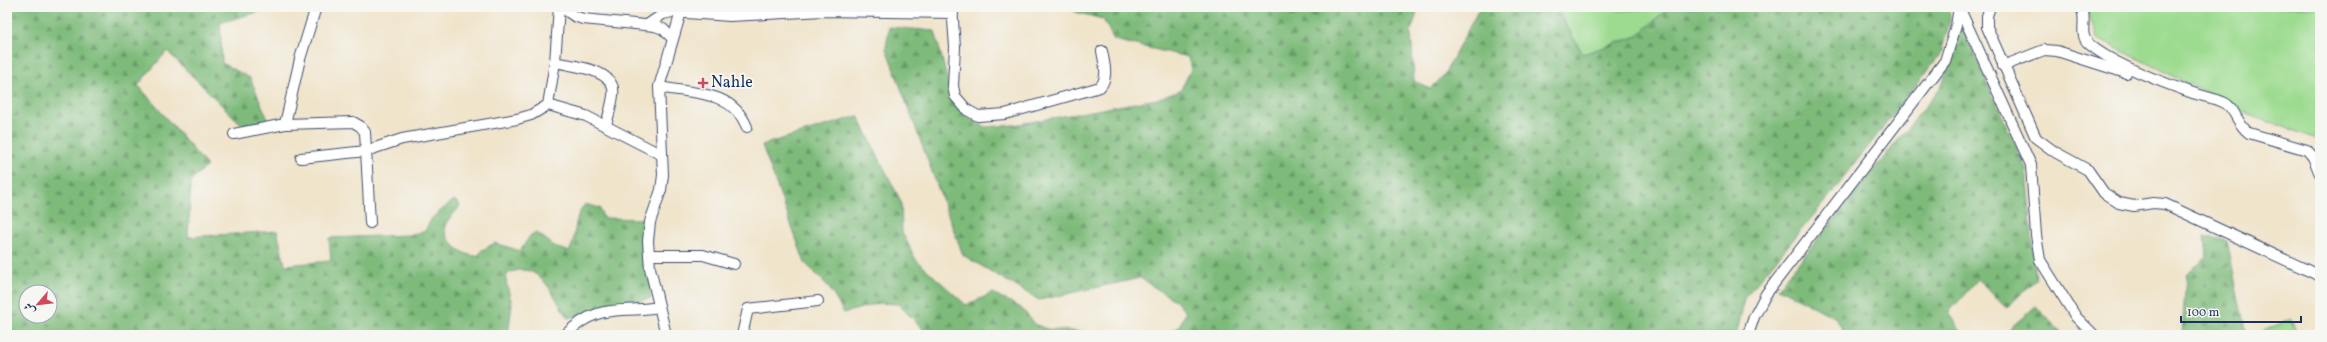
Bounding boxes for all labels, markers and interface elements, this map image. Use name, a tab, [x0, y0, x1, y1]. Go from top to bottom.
place label: Nahle	[711, 72, 753, 94]
marker: Nahle	[698, 78, 708, 88]
north arrow	[18, 284, 58, 324]
scale bar	[2181, 298, 2301, 324]
text: ش	[21, 300, 40, 316]
text: 100 m	[2187, 305, 2220, 321]

